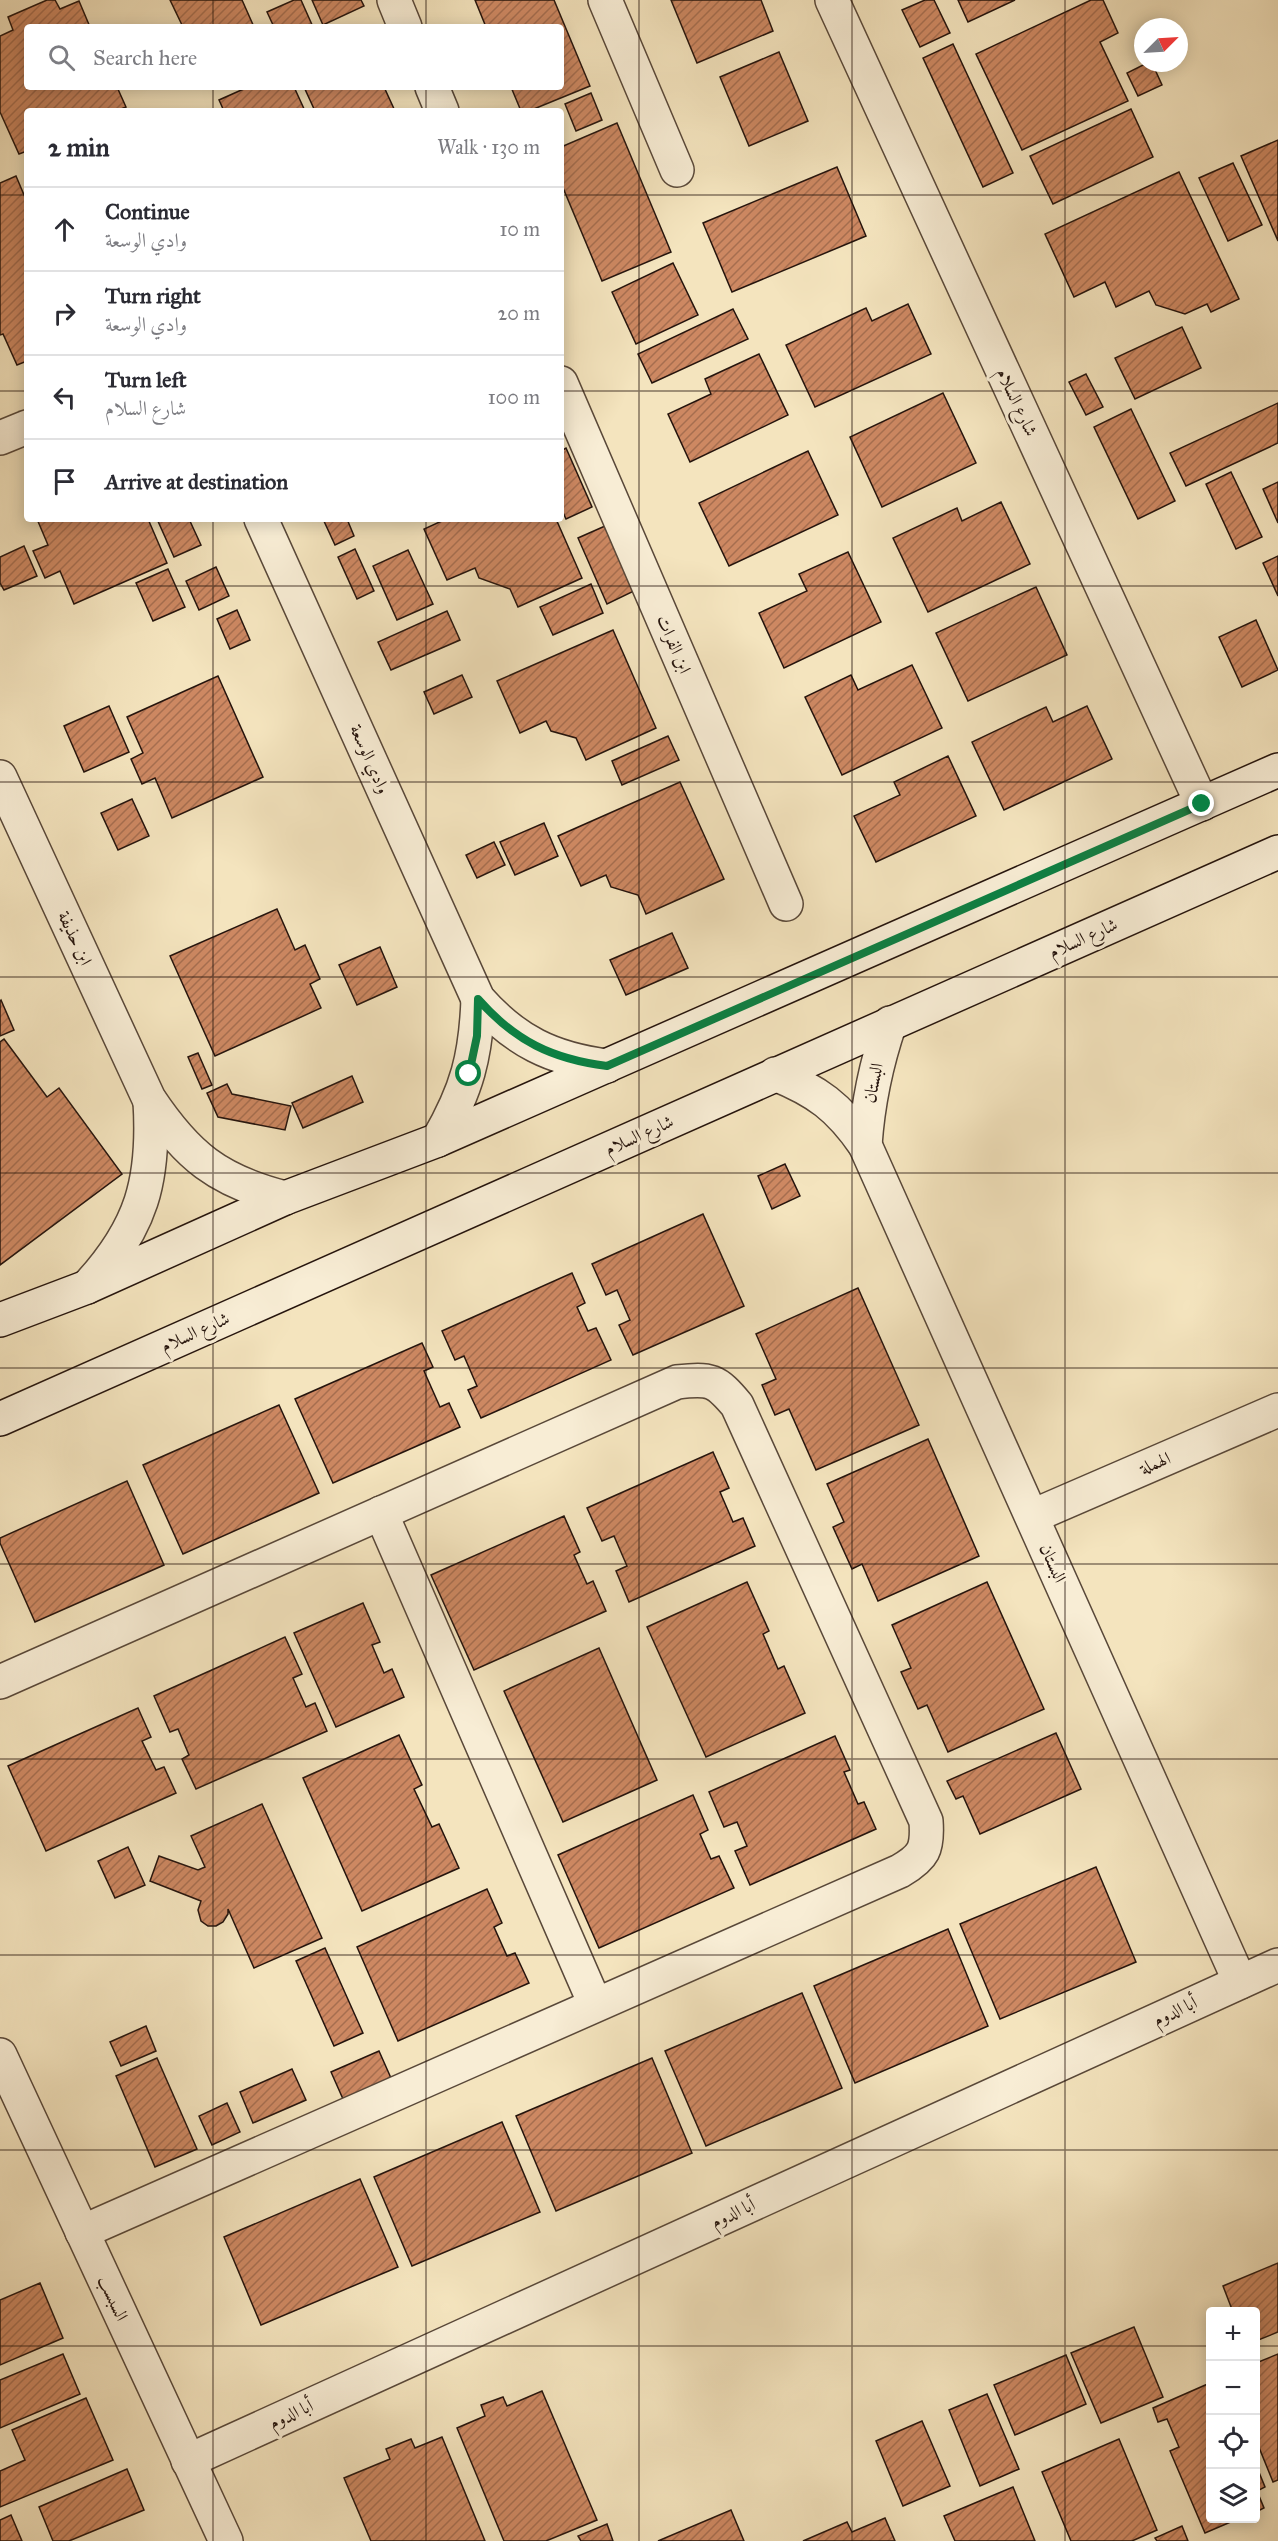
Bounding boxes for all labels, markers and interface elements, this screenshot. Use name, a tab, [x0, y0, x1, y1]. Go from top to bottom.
north arrow	[1134, 18, 1188, 72]
search box	[24, 24, 564, 90]
icon: search	[45, 41, 78, 74]
text: Search here	[93, 44, 197, 71]
text: 2 min	[48, 131, 109, 163]
text: Walk · 130 m	[437, 135, 540, 159]
text: Continue	[105, 198, 190, 225]
icon: ahead	[48, 213, 81, 246]
text: 10 m	[499, 217, 540, 241]
text: وادي الوسعة	[105, 228, 187, 252]
text: Turn right	[105, 282, 201, 309]
icon: right	[48, 297, 81, 330]
text: 20 m	[497, 301, 540, 325]
text: وادي الوسعة	[105, 312, 187, 336]
street label: شارع السلام	[987, 364, 1042, 442]
text: Turn left	[105, 366, 187, 393]
icon: left	[48, 381, 81, 414]
text: 100 m	[488, 385, 540, 409]
text: شارع السلام	[105, 396, 186, 420]
icon: arrive	[48, 465, 81, 498]
text: Arrive at destination	[105, 468, 288, 495]
street label: ابن الفرات	[651, 611, 696, 677]
street label: وادي الوسعة	[341, 721, 395, 799]
route end	[1188, 790, 1214, 816]
street label: ابن حذيفة	[53, 907, 97, 969]
street label: شارع السلام	[1045, 913, 1123, 967]
route start	[455, 1060, 481, 1086]
street label: البستان	[858, 1061, 888, 1105]
street label: شارع السلام	[601, 1110, 679, 1164]
street label: شارع السلام	[157, 1307, 235, 1361]
street label: الهملة	[1135, 1447, 1174, 1480]
street label: البستان	[1035, 1540, 1071, 1586]
street label: أبا الدوم	[1149, 1989, 1203, 2035]
street label: أبا الدوم	[707, 2191, 761, 2237]
street label: السبسب	[92, 2272, 133, 2325]
map controls	[1206, 2307, 1260, 2523]
button: +	[1206, 2307, 1260, 2361]
button: −	[1206, 2361, 1260, 2415]
street label: أبا الدوم	[265, 2392, 319, 2438]
button: locate	[1206, 2415, 1260, 2469]
button: layers	[1206, 2469, 1260, 2523]

